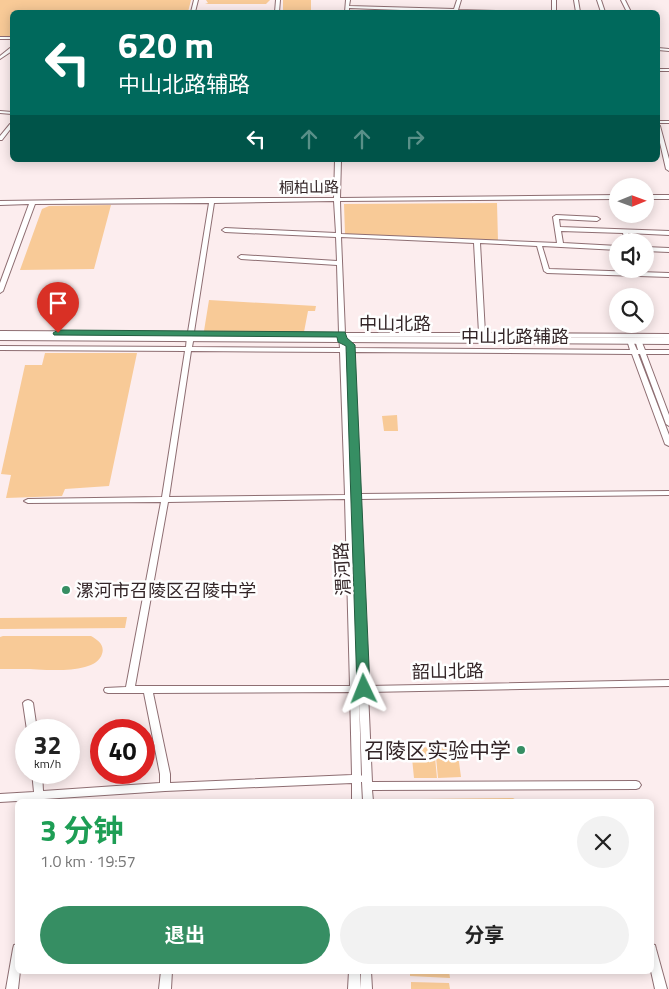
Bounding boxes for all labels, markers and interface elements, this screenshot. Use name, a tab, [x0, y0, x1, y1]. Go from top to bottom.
text: 620 m	[118, 18, 214, 72]
icon: left	[35, 30, 100, 95]
text: 中山北路辅路	[118, 67, 250, 101]
icon: left	[242, 125, 270, 153]
icon: ahead	[295, 125, 323, 153]
icon: ahead	[348, 125, 376, 153]
icon: right	[401, 125, 429, 153]
street label: 桐柏山路	[279, 175, 339, 199]
north arrow	[609, 178, 654, 222]
map controls	[609, 178, 654, 333]
button: sound	[609, 233, 654, 278]
pin	[37, 282, 79, 333]
button: search	[609, 288, 654, 333]
icon: arrive	[44, 289, 72, 317]
street label: 中山北路	[359, 310, 431, 337]
street label: 中山北路辅路	[461, 323, 569, 350]
street label: 渭河路	[327, 541, 357, 597]
place label: 漯河市召陵区召陵中学	[76, 577, 256, 604]
marker: 漯河市召陵区召陵中学	[60, 584, 72, 596]
street label: 韶山北路	[412, 657, 484, 685]
position arrow	[337, 662, 389, 714]
speed limit sign: 40	[90, 719, 155, 784]
text: 32	[33, 726, 62, 764]
place label: 召陵区实验中学	[364, 734, 511, 766]
marker: 召陵区实验中学	[515, 744, 527, 756]
text: km/h	[34, 754, 61, 773]
text: 3 分钟	[40, 807, 123, 853]
button: close	[577, 816, 629, 868]
text: 1.0 km · 19:57	[40, 849, 136, 873]
button: 退出	[40, 906, 330, 964]
button: 分享	[340, 906, 629, 964]

